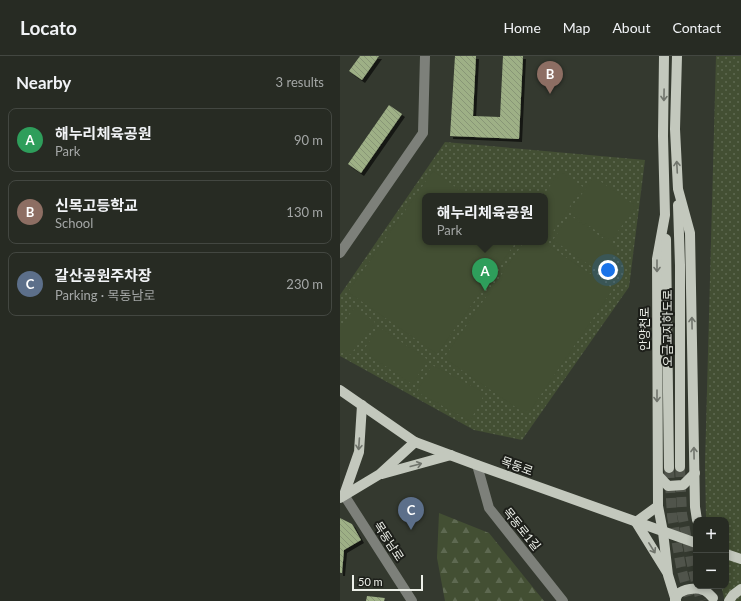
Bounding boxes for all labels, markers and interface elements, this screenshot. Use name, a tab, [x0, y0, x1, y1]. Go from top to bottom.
text: Locato	[20, 16, 77, 39]
text: Home	[503, 19, 541, 36]
text: Map	[563, 19, 590, 36]
text: About	[612, 19, 650, 36]
text: Contact	[672, 19, 721, 36]
pin: B	[537, 61, 563, 94]
text: Nearby	[16, 72, 71, 93]
text: 3 results	[276, 74, 324, 90]
one-way arrow	[660, 88, 668, 101]
text: 해누리체육공원	[55, 124, 152, 142]
text: A	[25, 132, 35, 148]
text: 90 m	[294, 132, 323, 148]
text: Park	[55, 143, 80, 159]
one-way arrow	[673, 161, 680, 174]
popup	[422, 193, 548, 245]
text: 신목고등학교	[55, 196, 138, 214]
text: 해누리체육공원	[437, 203, 533, 221]
text: B	[26, 204, 34, 220]
text: 130 m	[286, 204, 323, 220]
text: School	[55, 215, 93, 231]
text: Park	[437, 222, 462, 238]
pin: A	[472, 258, 498, 291]
one-way arrow	[653, 259, 661, 272]
your location	[598, 260, 618, 280]
text: 갈산공원주차장	[55, 266, 152, 284]
text: C	[26, 276, 34, 292]
text: 230 m	[286, 276, 323, 292]
text: Parking · 목동남로	[55, 287, 155, 303]
street label: 오금교지하도로	[660, 289, 675, 367]
street label: 안양천로	[637, 307, 652, 351]
one-way arrow	[688, 317, 696, 330]
one-way arrow	[653, 389, 661, 402]
one-way arrow	[356, 437, 363, 450]
one-way arrow	[691, 447, 698, 460]
street label: 목동로	[499, 453, 535, 479]
one-way arrow	[409, 460, 422, 468]
pin: C	[398, 497, 424, 530]
street label: 목동로1길	[500, 504, 544, 554]
map controls	[693, 517, 729, 589]
button: +	[693, 517, 729, 553]
street label: 목동남로	[371, 518, 407, 564]
one-way arrow	[648, 542, 656, 553]
button: −	[693, 553, 729, 589]
scale bar	[352, 573, 423, 592]
text: 50 m	[358, 575, 383, 588]

